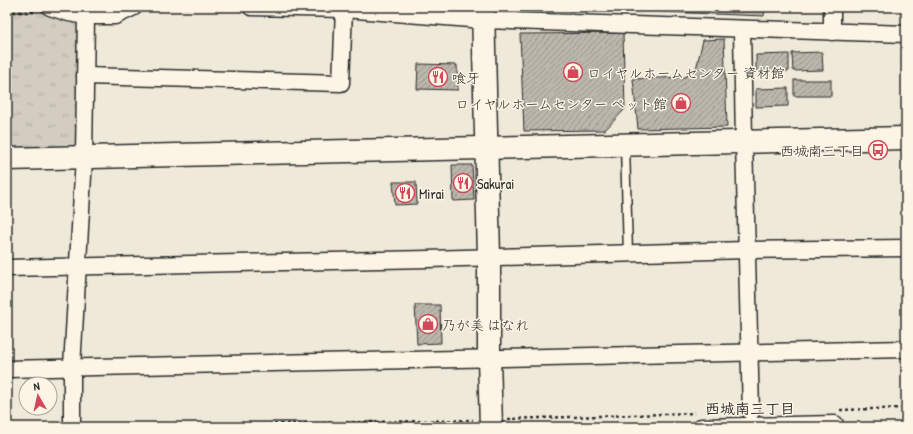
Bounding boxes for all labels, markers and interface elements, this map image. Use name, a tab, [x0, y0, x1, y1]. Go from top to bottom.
shop icon: ロイヤルホームセンター 資材館	[562, 61, 584, 83]
place label: ロイヤルホームセンター 資材館	[587, 63, 785, 82]
restaurant icon: 喰牙	[427, 66, 449, 88]
place label: 喰牙	[452, 68, 480, 87]
shop icon: ロイヤルホームセンター ペット館	[670, 92, 692, 114]
place label: ロイヤルホームセンター ペット館	[455, 94, 667, 113]
bus stop icon: 西城南三丁目	[867, 139, 889, 161]
place label: 西城南三丁目	[780, 141, 864, 160]
restaurant icon: Sakurai	[452, 172, 474, 194]
place label: Sakurai	[477, 174, 514, 193]
restaurant icon: Mirai	[394, 182, 416, 204]
place label: Mirai	[419, 184, 444, 203]
shop icon: 乃が美 はなれ	[417, 313, 439, 335]
place label: 乃が美 はなれ	[442, 315, 529, 334]
north arrow	[18, 376, 58, 416]
text: N	[32, 379, 41, 393]
district label: 西城南三丁目	[705, 398, 795, 419]

